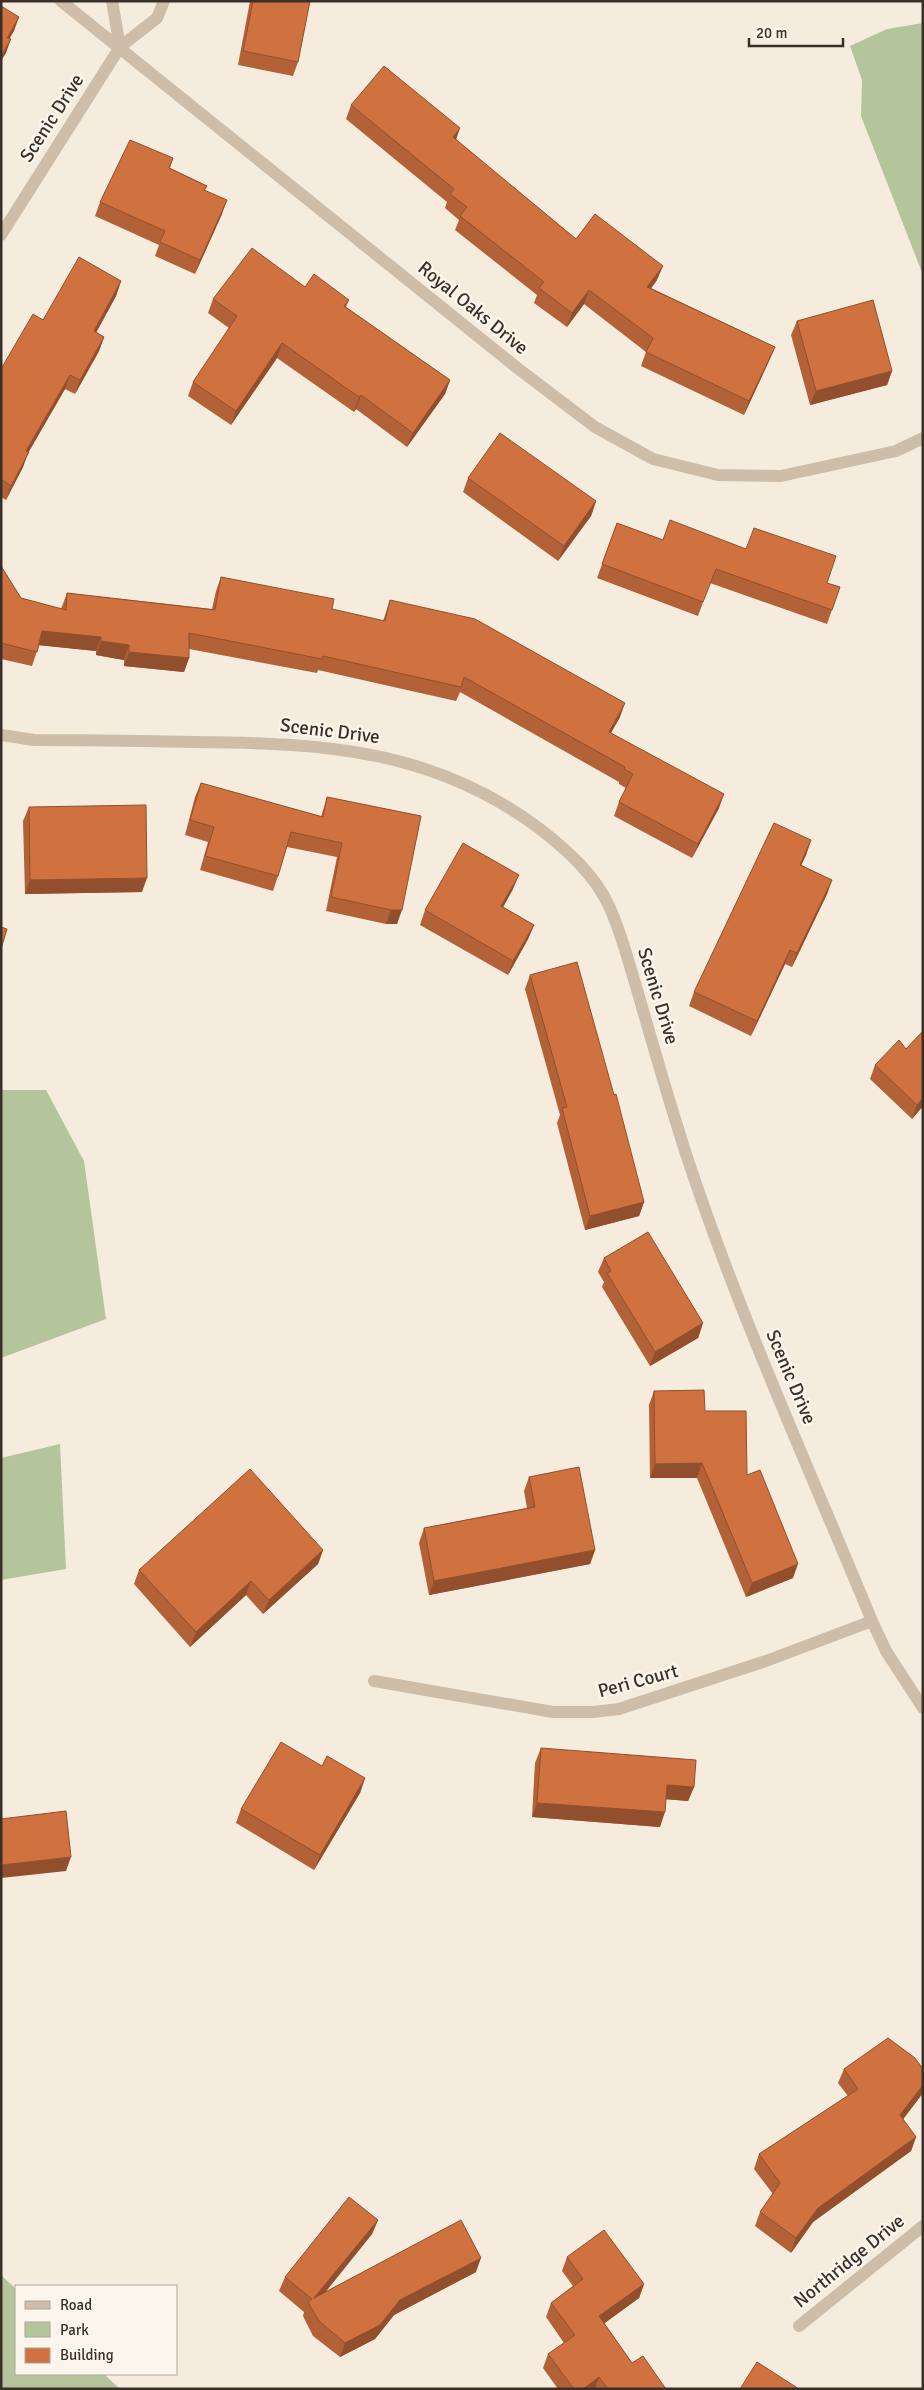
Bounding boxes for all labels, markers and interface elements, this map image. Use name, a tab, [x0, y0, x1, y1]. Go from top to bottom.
scale bar	[749, 15, 843, 47]
text: 20 m	[756, 24, 787, 42]
street label: Scenic Drive	[15, 70, 89, 166]
street label: Royal Oaks Drive	[413, 256, 533, 360]
street label: Scenic Drive	[279, 713, 381, 749]
street label: Scenic Drive	[632, 945, 684, 1047]
street label: Scenic Drive	[760, 1326, 822, 1428]
street label: Peri Court	[595, 1659, 681, 1703]
street label: Northridge Drive	[789, 2209, 909, 2313]
legend	[15, 2285, 178, 2375]
text: Road	[60, 2296, 92, 2314]
text: Park	[60, 2321, 89, 2339]
text: Building	[60, 2346, 114, 2364]

